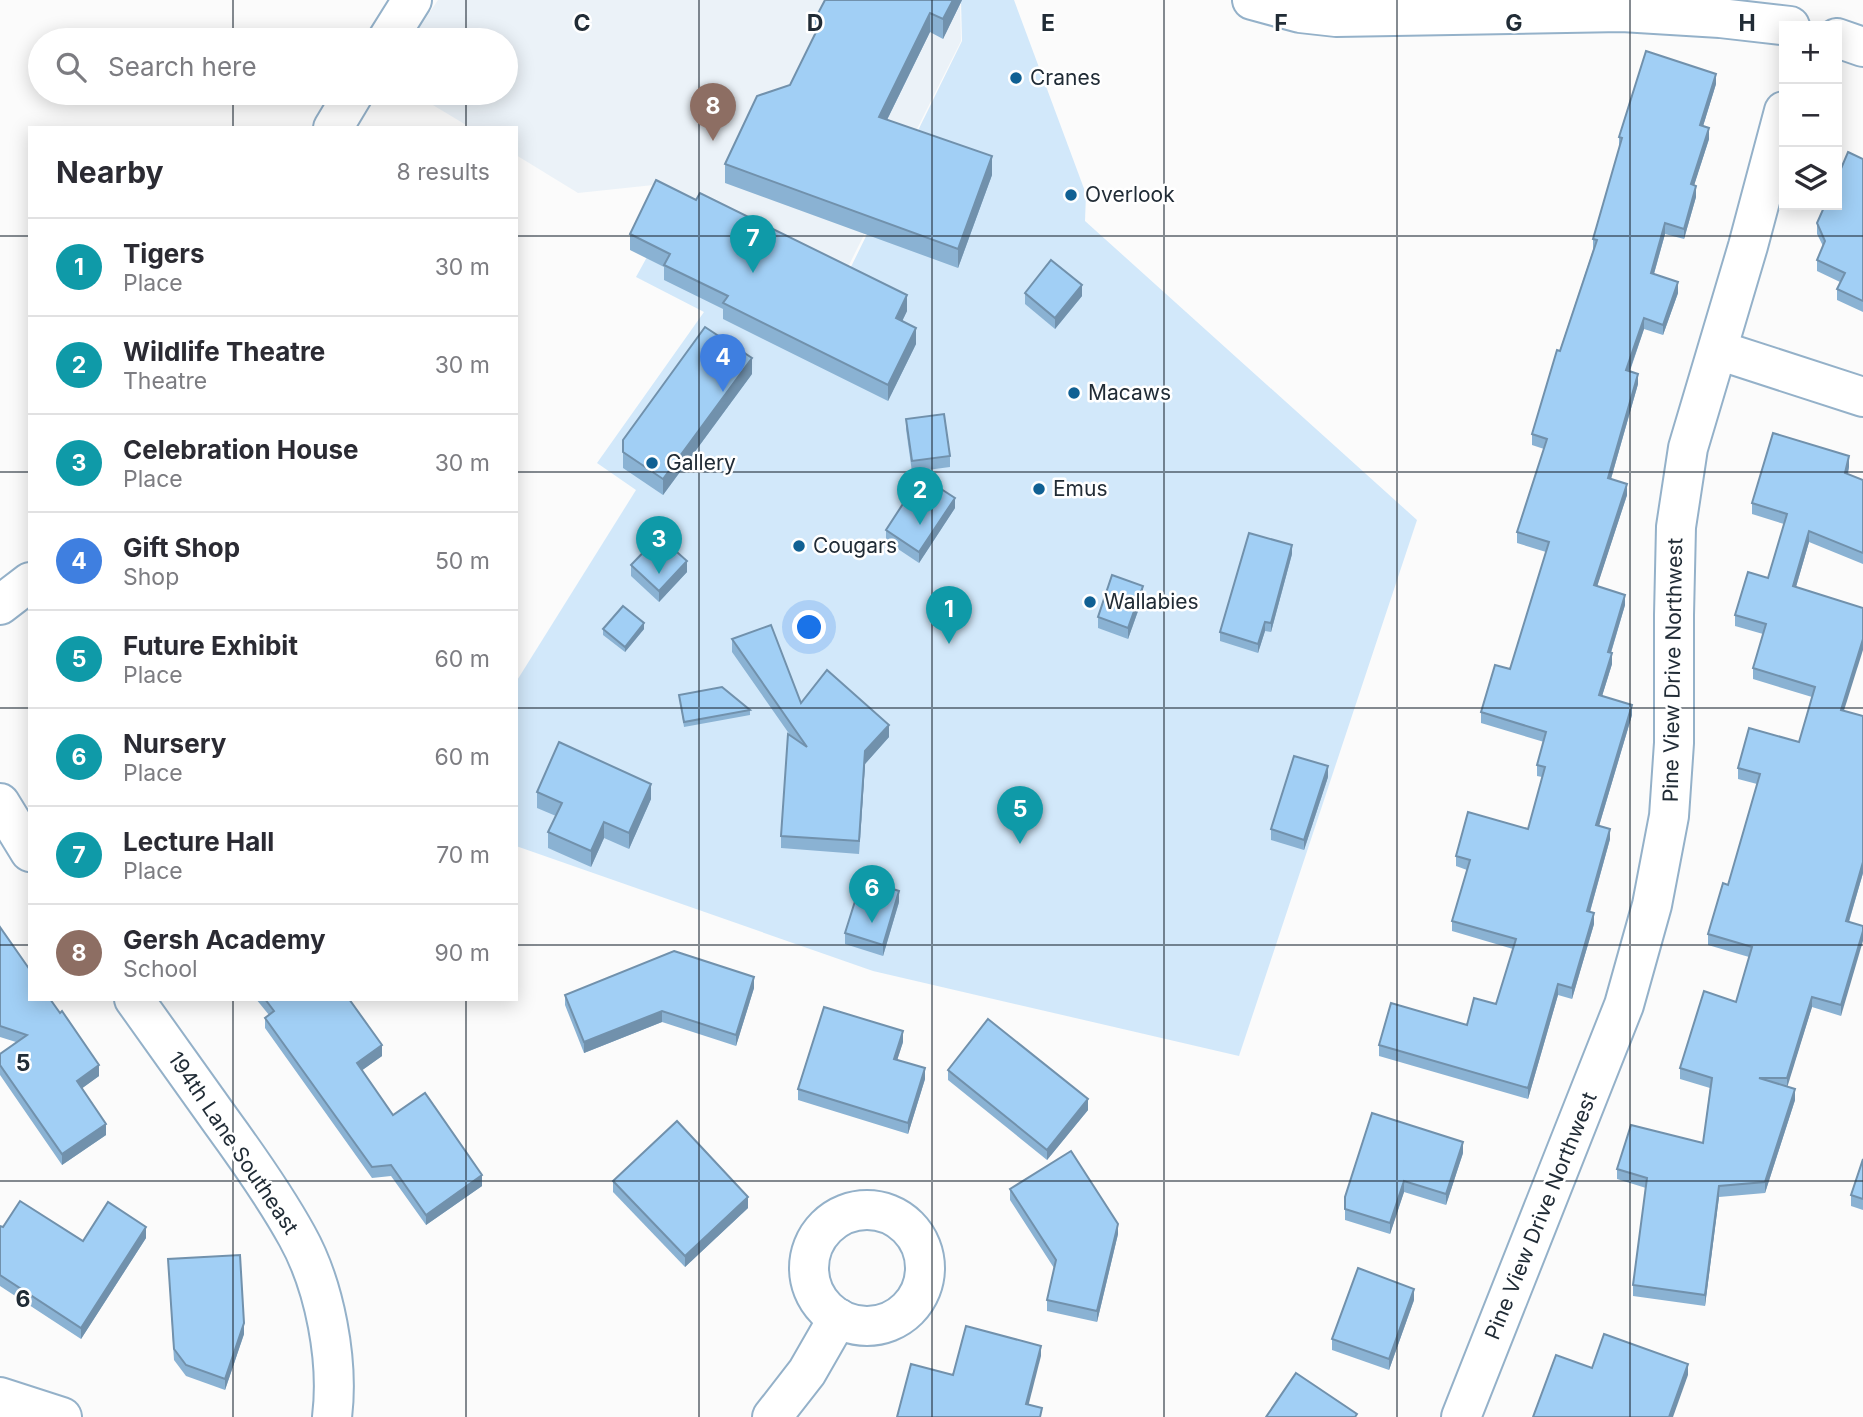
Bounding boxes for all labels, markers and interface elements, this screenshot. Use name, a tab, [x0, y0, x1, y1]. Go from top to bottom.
text: C	[573, 9, 591, 37]
text: D	[807, 9, 823, 37]
text: E	[1041, 9, 1055, 37]
text: F	[1274, 9, 1288, 37]
text: G	[1505, 9, 1523, 37]
text: H	[1738, 9, 1756, 37]
map controls	[1779, 21, 1842, 210]
button: +	[1779, 21, 1842, 84]
search box	[28, 28, 518, 105]
icon: search	[52, 48, 90, 86]
text: Search here	[108, 51, 257, 82]
place label: Cranes	[1030, 65, 1101, 90]
marker: Cranes	[1008, 70, 1024, 86]
pin: 8	[690, 83, 736, 141]
button: −	[1779, 84, 1842, 147]
button: layers	[1779, 147, 1842, 210]
text: Nearby	[56, 154, 164, 190]
text: 8 results	[397, 158, 490, 186]
place label: Overlook	[1085, 182, 1175, 207]
marker: Overlook	[1063, 187, 1079, 203]
pin: 7	[730, 215, 776, 273]
text: Tigers	[123, 238, 204, 269]
text: 1	[74, 253, 84, 281]
text: 30 m	[435, 253, 490, 281]
text: Place	[123, 269, 183, 297]
pin: 4	[700, 334, 746, 392]
text: Wildlife Theatre	[123, 336, 325, 367]
text: 2	[72, 351, 86, 379]
text: 30 m	[435, 351, 490, 379]
text: Theatre	[123, 367, 207, 395]
place label: Macaws	[1088, 380, 1171, 405]
marker: Macaws	[1066, 385, 1082, 401]
text: Celebration House	[123, 434, 358, 465]
text: 3	[72, 449, 86, 477]
text: 30 m	[435, 449, 490, 477]
place label: Gallery	[666, 450, 736, 475]
marker: Gallery	[644, 455, 660, 471]
text: Place	[123, 465, 183, 493]
pin: 2	[897, 467, 943, 525]
place label: Emus	[1053, 476, 1108, 501]
marker: Emus	[1031, 481, 1047, 497]
pin: 3	[636, 516, 682, 574]
text: Gift Shop	[123, 532, 240, 563]
place label: Cougars	[813, 533, 897, 558]
street label: Pine View Drive Northwest	[1658, 537, 1687, 802]
marker: Cougars	[791, 538, 807, 554]
text: 4	[71, 547, 87, 575]
text: 50 m	[435, 547, 490, 575]
text: Shop	[123, 563, 179, 591]
pin: 1	[926, 586, 972, 644]
place label: Wallabies	[1104, 589, 1199, 614]
marker: Wallabies	[1082, 594, 1098, 610]
your location	[792, 610, 826, 644]
text: Future Exhibit	[123, 630, 298, 661]
text: 5	[72, 645, 86, 673]
text: 60 m	[435, 645, 490, 673]
text: Place	[123, 661, 183, 689]
text: Nursery	[123, 728, 226, 759]
text: 6	[72, 743, 86, 771]
text: 60 m	[435, 743, 490, 771]
text: Place	[123, 759, 183, 787]
pin: 5	[997, 786, 1043, 844]
text: Lecture Hall	[123, 826, 274, 857]
text: 7	[72, 841, 86, 869]
text: 70 m	[436, 841, 490, 869]
text: Place	[123, 857, 183, 885]
pin: 6	[849, 865, 895, 923]
text: Gersh Academy	[123, 924, 326, 955]
text: 8	[72, 939, 86, 967]
text: 90 m	[435, 939, 490, 967]
text: School	[123, 955, 198, 983]
street label: 194th Lane Southeast	[163, 1047, 304, 1239]
text: 5	[16, 1049, 30, 1077]
street label: Pine View Drive Northwest	[1479, 1088, 1602, 1343]
text: 6	[16, 1285, 30, 1313]

